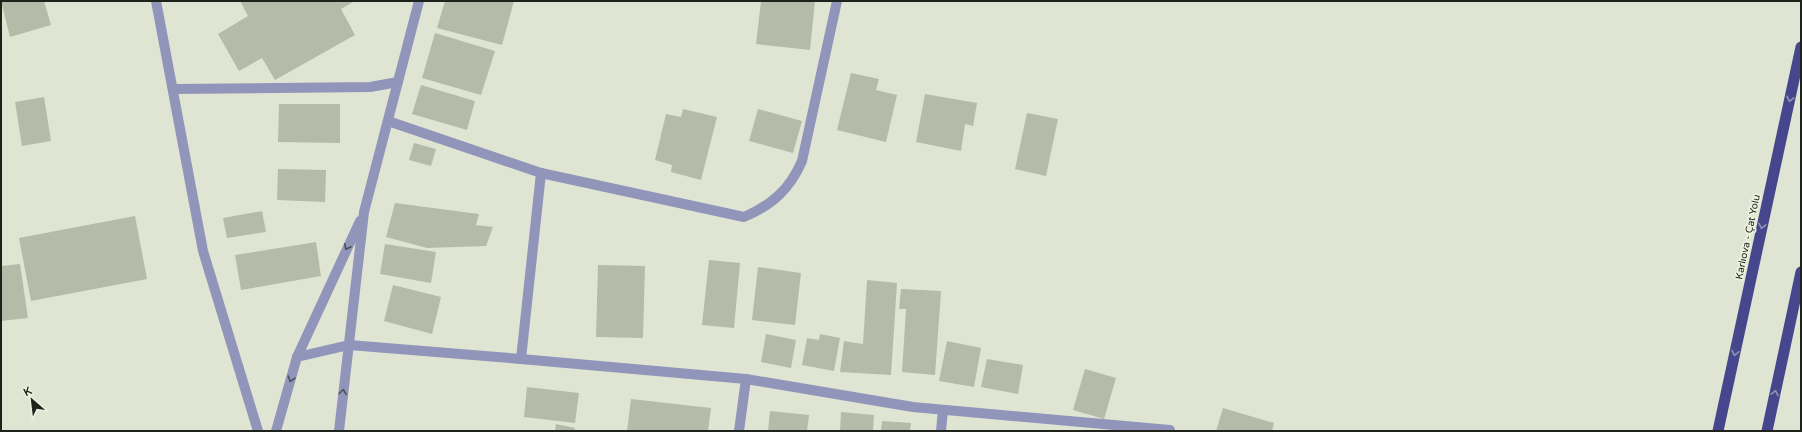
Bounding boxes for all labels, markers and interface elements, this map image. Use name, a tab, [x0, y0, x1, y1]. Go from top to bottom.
one-way arrow	[1786, 96, 1794, 102]
street label: Karlıova - Çat Yolu	[1733, 193, 1763, 281]
one-way arrow	[1759, 223, 1767, 229]
one-way arrow	[344, 244, 352, 251]
one-way arrow	[1732, 350, 1740, 356]
one-way arrow	[287, 376, 295, 382]
north arrow	[12, 380, 52, 420]
text: K	[21, 384, 34, 399]
one-way arrow	[338, 389, 347, 395]
one-way arrow	[1770, 390, 1778, 396]

